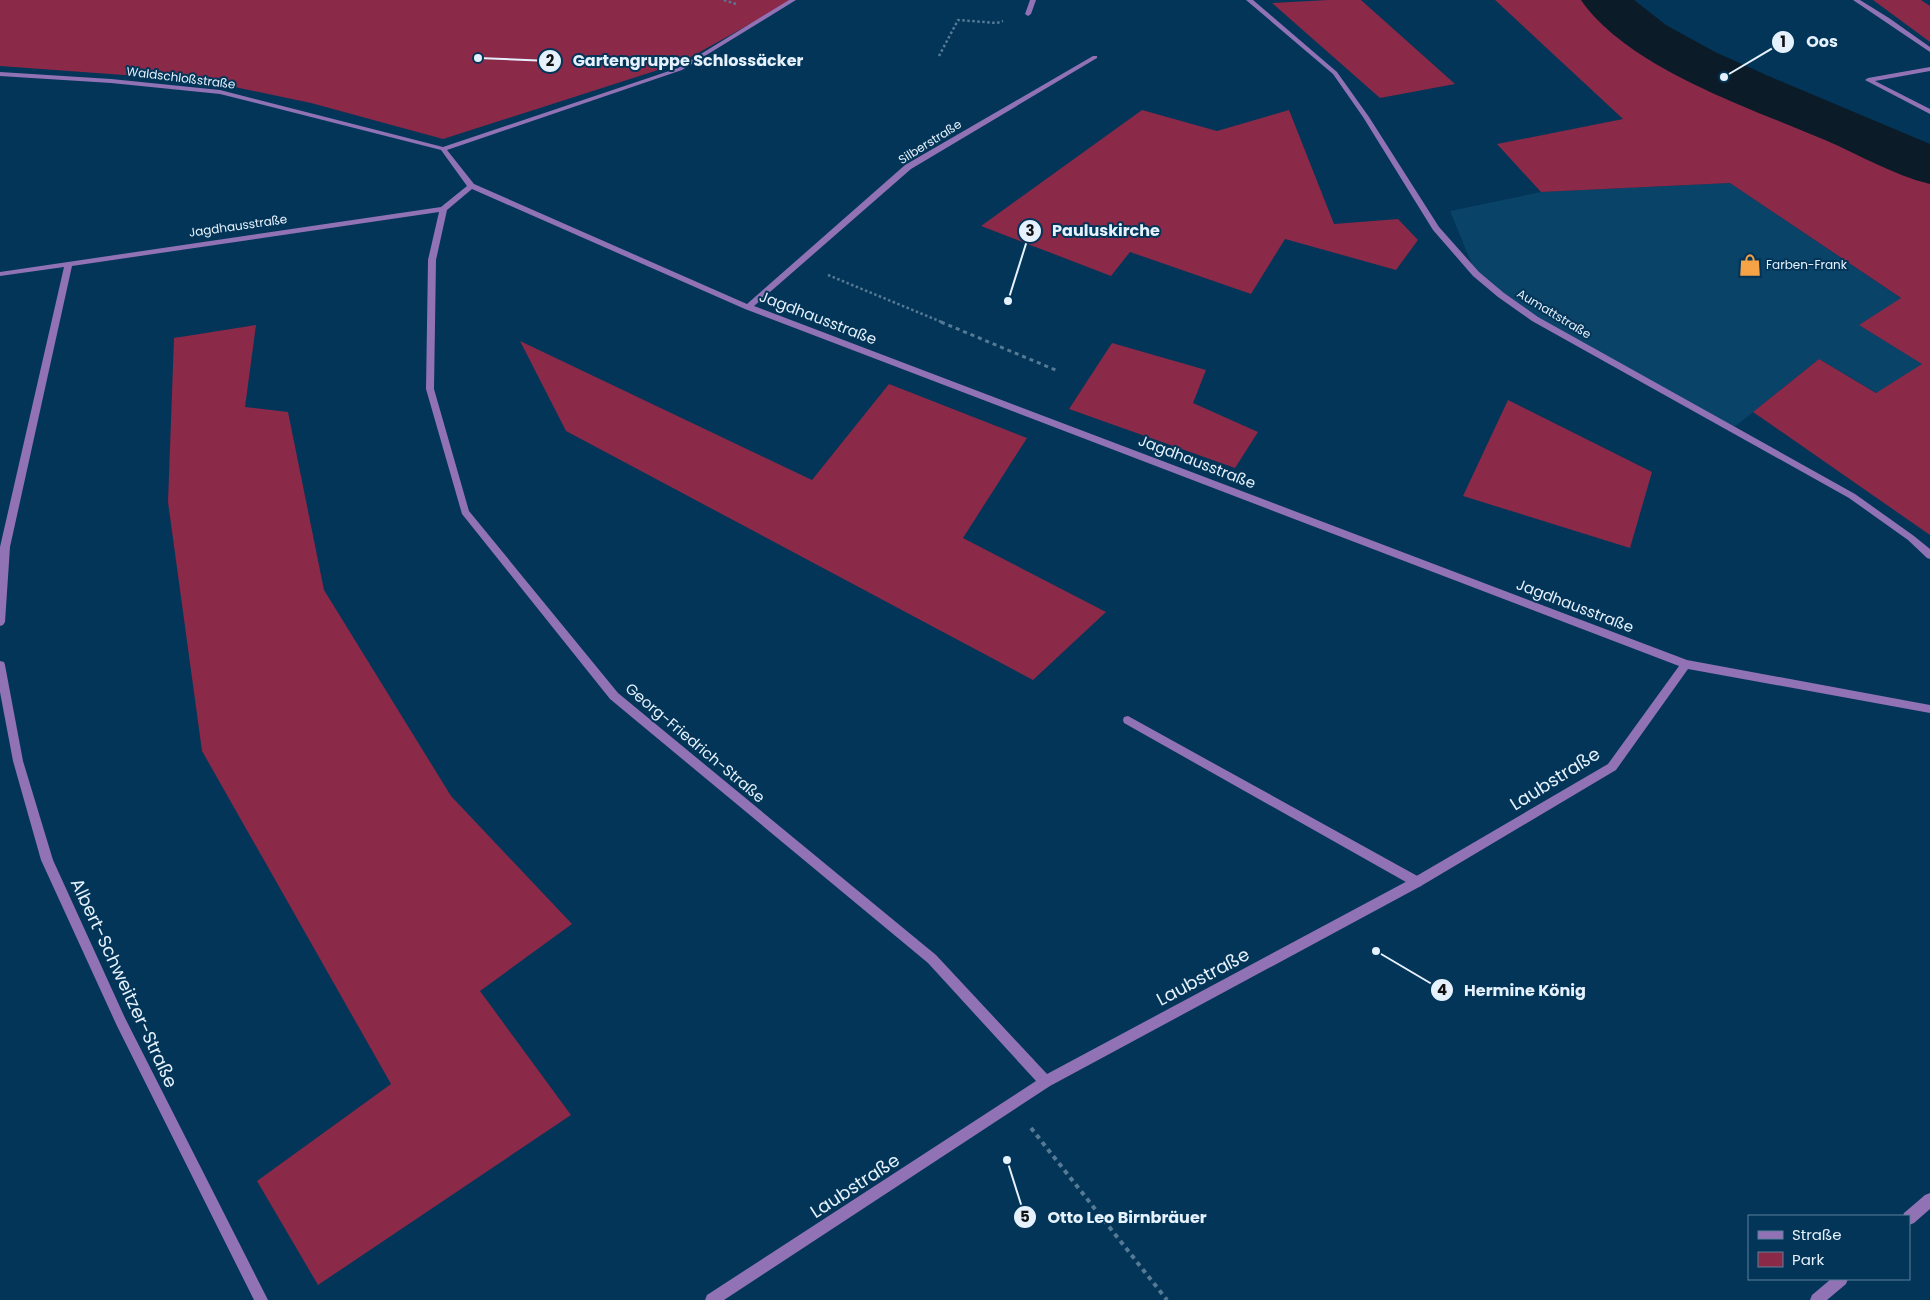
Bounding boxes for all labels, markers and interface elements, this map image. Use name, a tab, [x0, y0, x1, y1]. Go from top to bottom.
callout: Oos	[1771, 26, 1848, 57]
text: Oos	[1806, 30, 1838, 53]
text: 1	[1780, 31, 1786, 52]
callout: Gartengruppe Schlossäcker	[537, 45, 813, 76]
text: Gartengruppe Schlossäcker	[573, 49, 804, 72]
text: 2	[546, 50, 555, 71]
street label: Waldschloßstraße	[126, 62, 237, 93]
street label: Silberstraße	[895, 115, 965, 168]
street label: Jagdhausstraße	[188, 210, 288, 241]
callout: Pauluskirche	[1017, 215, 1170, 246]
text: Pauluskirche	[1052, 219, 1160, 242]
text: 3	[1025, 220, 1035, 241]
shop icon: Farben-Frank	[1737, 252, 1763, 278]
place label: Farben-Frank	[1766, 256, 1848, 273]
street label: Jagdhausstraße	[756, 285, 880, 350]
street label: Aumattstraße	[1514, 285, 1595, 342]
street label: Jagdhausstraße	[1135, 429, 1259, 494]
street label: Jagdhausstraße	[1513, 573, 1637, 638]
street label: Georg-Friedrich-Straße	[621, 678, 770, 807]
street label: Laubstraße	[1505, 741, 1605, 816]
street label: Albert-Schweitzer-Straße	[65, 874, 184, 1092]
street label: Laubstraße	[1152, 942, 1254, 1012]
callout: Hermine König	[1429, 975, 1596, 1006]
text: 4	[1437, 979, 1447, 1000]
text: Hermine König	[1464, 979, 1586, 1002]
street label: Laubstraße	[805, 1147, 904, 1224]
callout: Otto Leo Birnbräuer	[1012, 1202, 1216, 1233]
text: 5	[1020, 1206, 1030, 1227]
text: Otto Leo Birnbräuer	[1047, 1206, 1207, 1229]
legend	[1748, 1215, 1910, 1280]
text: Straße	[1792, 1224, 1842, 1245]
text: Park	[1792, 1249, 1824, 1270]

